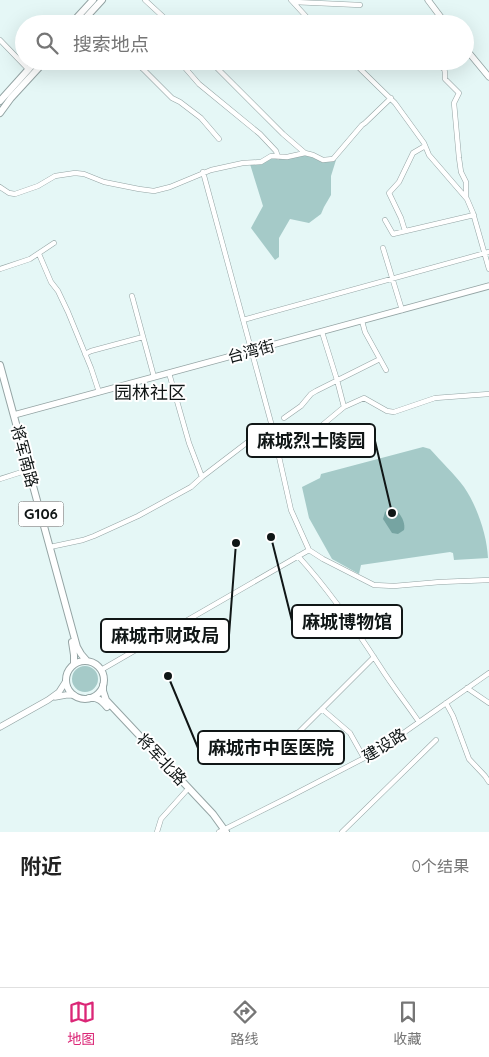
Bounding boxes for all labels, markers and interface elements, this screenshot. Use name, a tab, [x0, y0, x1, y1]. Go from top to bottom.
search box	[15, 15, 474, 70]
icon: search	[33, 29, 61, 57]
text: 搜索地点	[73, 32, 149, 56]
street label: 台湾街	[225, 335, 277, 367]
district label: 园林社区	[114, 381, 186, 404]
street label: 将军南路	[7, 422, 43, 490]
callout: 麻城烈士陵园	[247, 424, 375, 457]
text: 麻城烈士陵园	[257, 429, 365, 452]
road number: G106	[18, 502, 64, 526]
callout: 麻城博物馆	[292, 605, 402, 638]
text: 麻城博物馆	[302, 610, 392, 633]
callout: 麻城市财政局	[101, 619, 229, 652]
text: 麻城市财政局	[111, 624, 219, 647]
street label: 建设路	[358, 724, 410, 766]
street label: 将军北路	[133, 729, 191, 789]
callout: 麻城市中医医院	[198, 731, 344, 764]
text: 麻城市中医医院	[208, 736, 334, 759]
text: 附近	[20, 853, 62, 879]
text: 0个结果	[411, 856, 469, 876]
tab: 地图	[68, 998, 96, 1048]
tab: 路线	[231, 998, 259, 1048]
tab: 收藏	[394, 998, 422, 1048]

